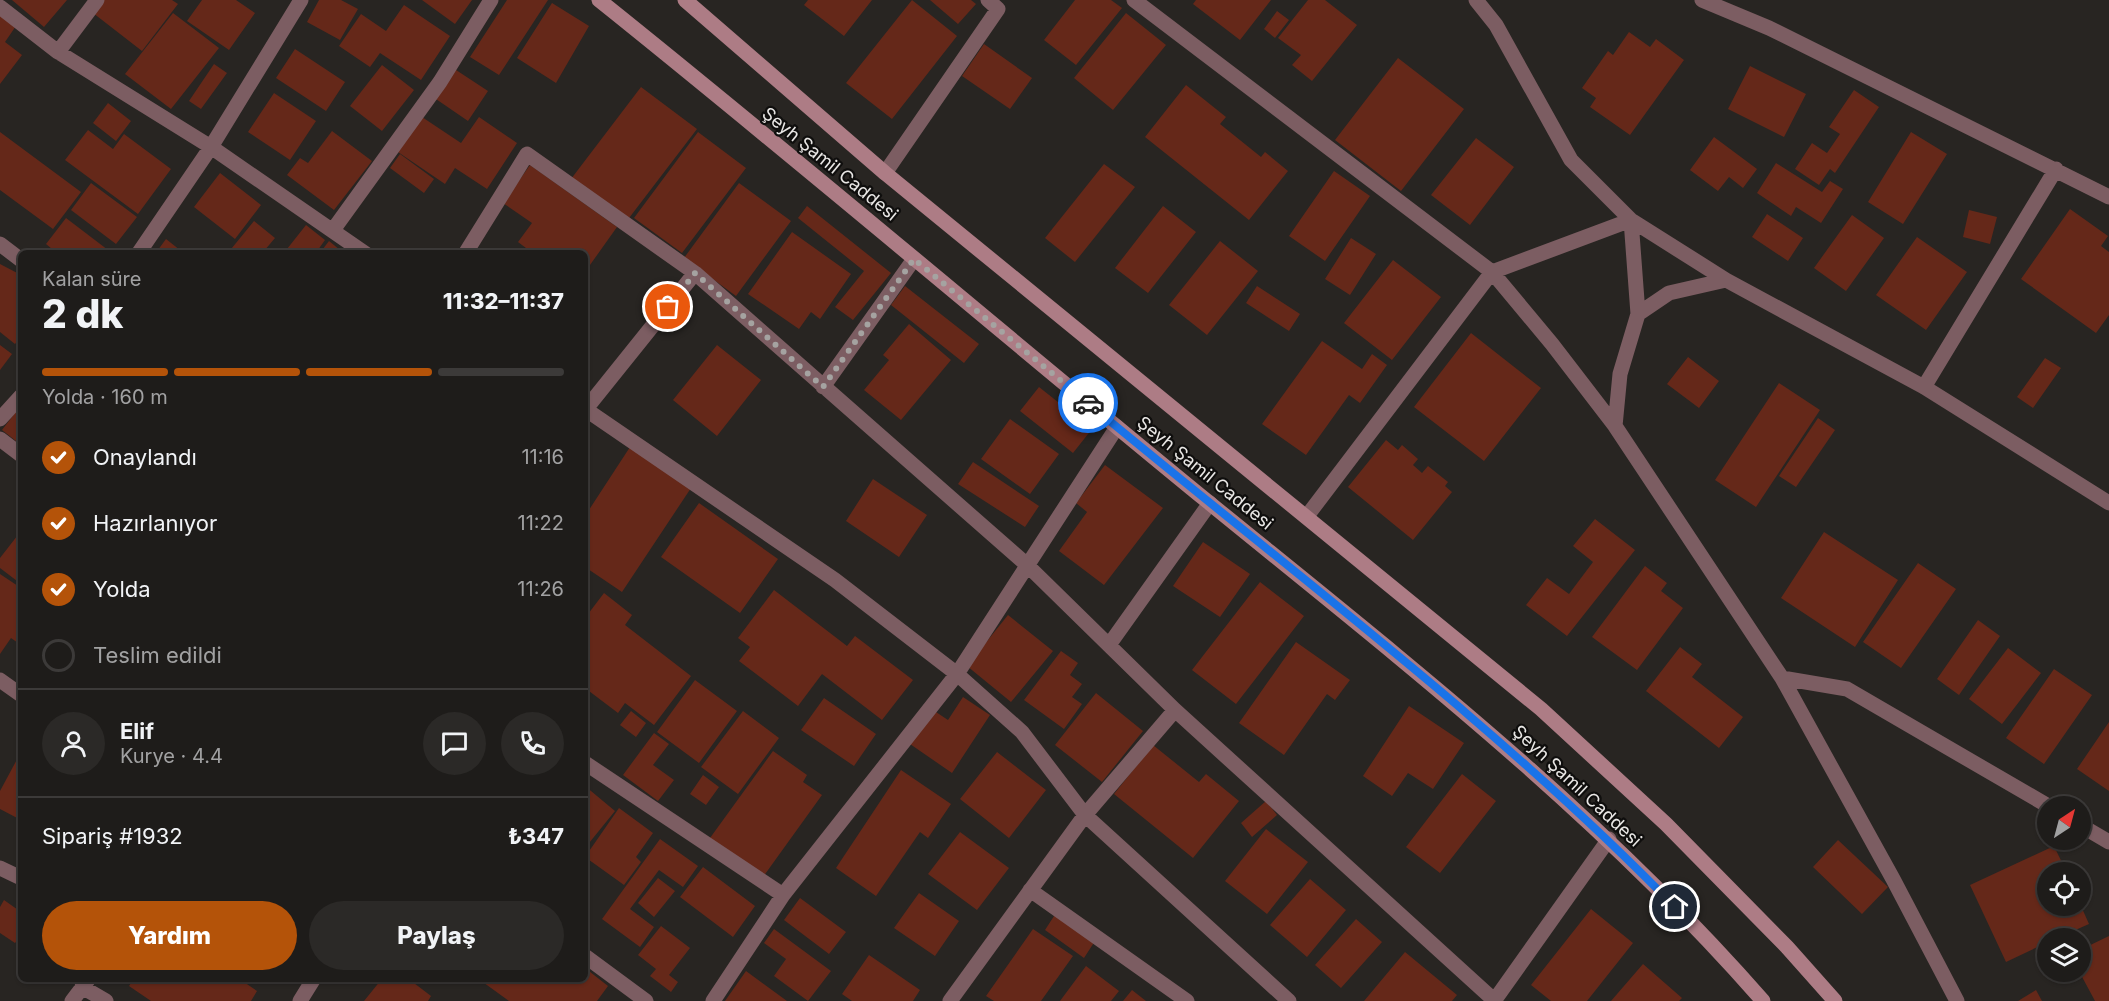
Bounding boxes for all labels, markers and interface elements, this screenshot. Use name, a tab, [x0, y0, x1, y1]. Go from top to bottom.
street label: Şeyh Şamil Caddesi	[758, 102, 902, 225]
text: Kalan süre	[42, 267, 141, 291]
pin	[642, 281, 693, 332]
text: 11:32–11:37	[443, 288, 564, 314]
text: 2 dk	[42, 290, 123, 337]
icon: bag	[651, 290, 684, 323]
courier	[1058, 373, 1118, 433]
text: Yolda · 160 m	[42, 385, 168, 409]
icon: car	[1072, 387, 1105, 420]
street label: Şeyh Şamil Caddesi	[1133, 411, 1277, 534]
icon: check	[42, 441, 75, 474]
text: Onaylandı	[93, 444, 197, 470]
text: 11:16	[521, 445, 564, 469]
icon: check	[42, 507, 75, 540]
text: Hazırlanıyor	[93, 510, 217, 536]
text: 11:22	[518, 511, 564, 535]
icon: check	[42, 573, 75, 606]
text: Yolda	[93, 576, 151, 602]
text: 11:26	[517, 577, 564, 601]
text: Teslim edildi	[93, 642, 222, 668]
button: person	[42, 712, 105, 775]
button: chat	[423, 712, 486, 775]
button: phone	[501, 712, 564, 775]
text: Elif	[120, 718, 154, 744]
street label: Şeyh Şamil Caddesi	[1509, 721, 1646, 851]
text: Kurye · 4.4	[120, 744, 223, 768]
north arrow	[2037, 796, 2091, 850]
map controls	[2037, 796, 2091, 982]
text: Sipariş #1932	[42, 823, 183, 849]
text: ₺347	[508, 823, 564, 849]
button: locate	[2037, 862, 2091, 916]
pin	[1649, 881, 1700, 932]
icon: home	[1658, 890, 1691, 923]
button: Yardım	[42, 901, 297, 970]
button: Paylaş	[309, 901, 564, 970]
button: layers	[2037, 928, 2091, 982]

